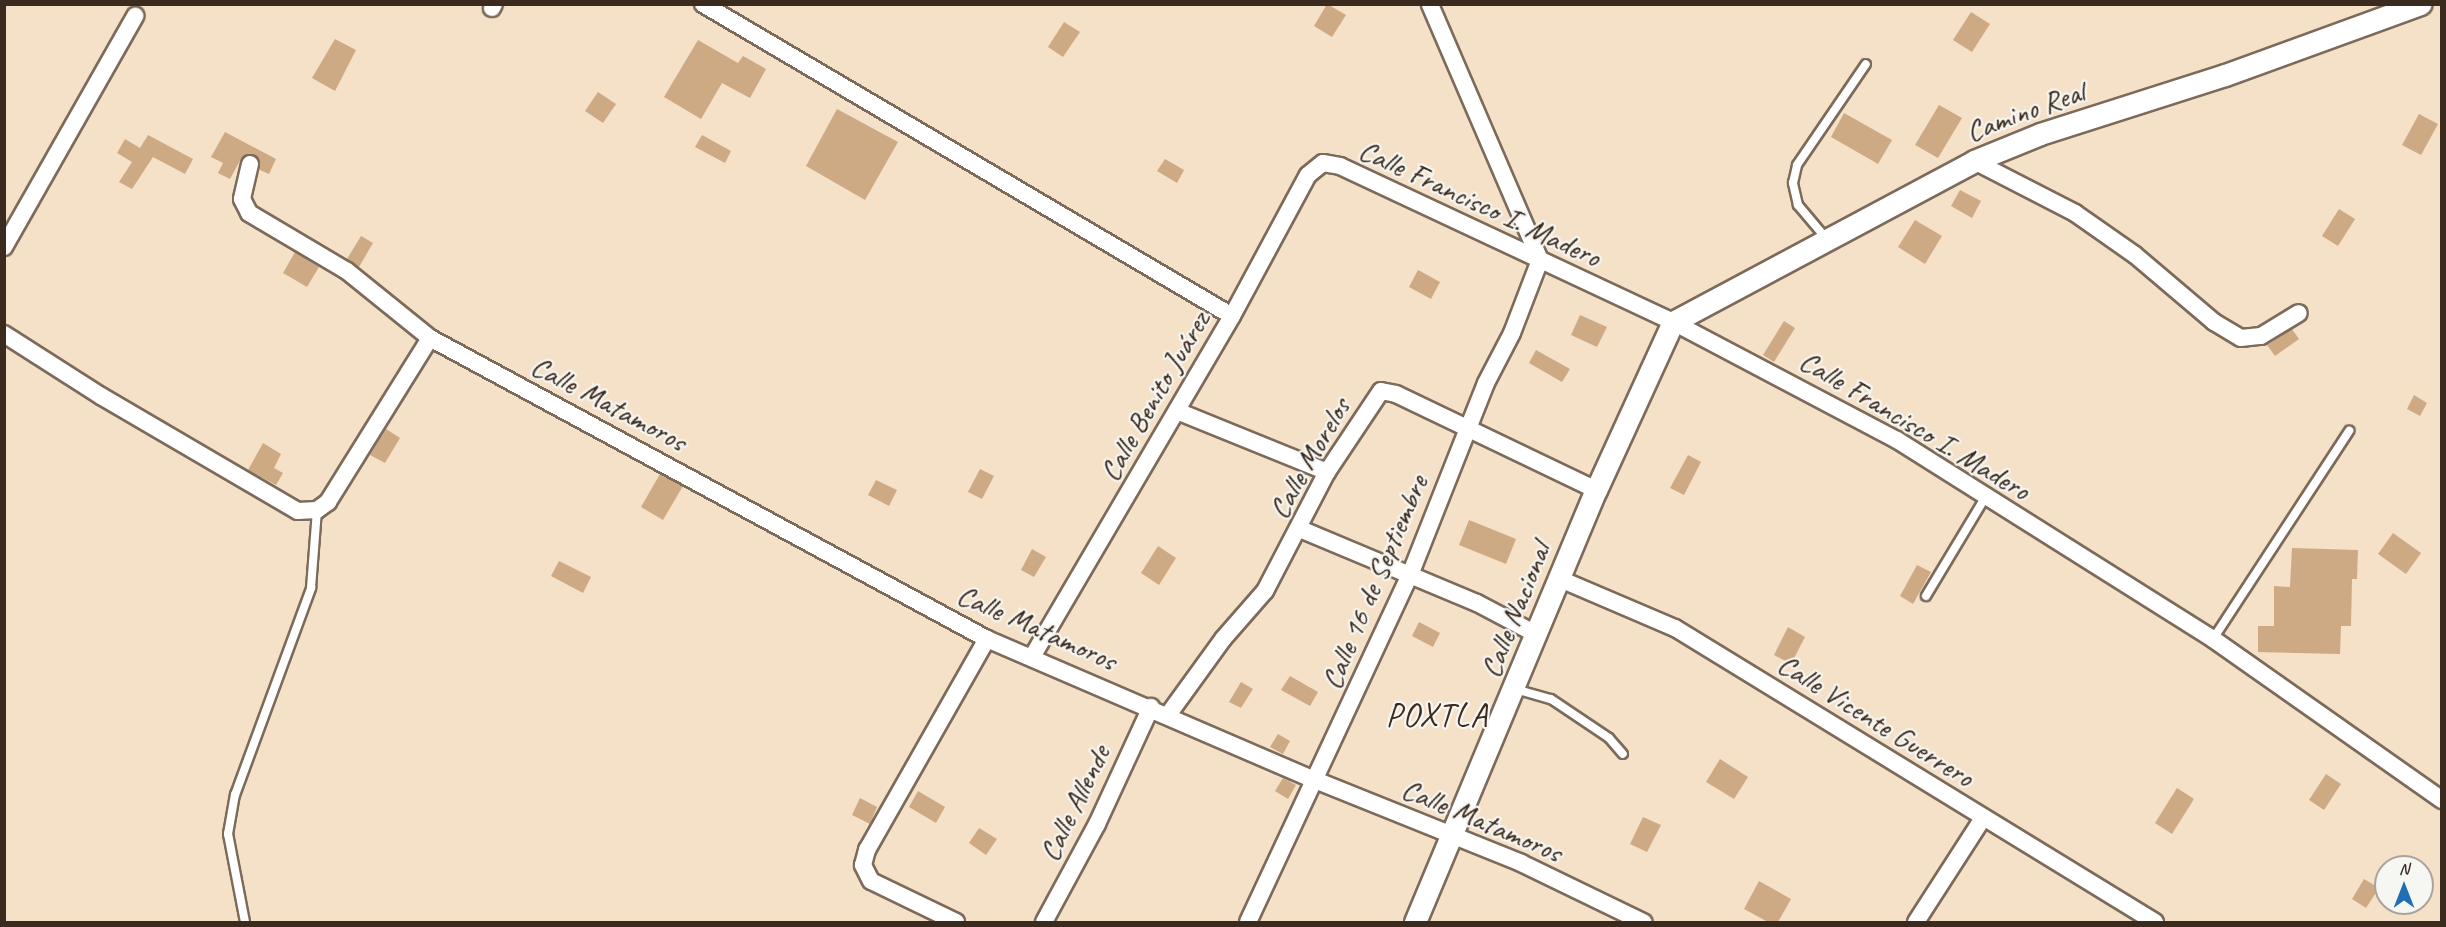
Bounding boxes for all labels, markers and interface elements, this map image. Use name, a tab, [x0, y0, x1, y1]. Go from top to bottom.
street label: Camino Real	[1961, 73, 2089, 149]
street label: Calle Francisco I. Madero	[1353, 131, 1607, 275]
street label: Calle Benito Juárez	[1091, 305, 1217, 487]
street label: Calle Francisco I. Madero	[1793, 342, 2037, 508]
street label: Calle Matamoros	[525, 347, 693, 459]
street label: Calle Morelos	[1260, 391, 1358, 525]
street label: Calle 16 de Septiembre	[1313, 470, 1435, 694]
street label: Calle Nacional	[1471, 536, 1559, 684]
street label: Calle Matamoros	[951, 576, 1123, 678]
street label: Calle Vicente Guerrero	[1772, 645, 1980, 795]
district label: POXTLA	[1386, 696, 1488, 736]
street label: Calle Allende	[1031, 739, 1117, 867]
street label: Calle Matamoros	[1396, 770, 1568, 870]
north arrow	[2374, 855, 2434, 915]
text: N	[2399, 859, 2409, 879]

